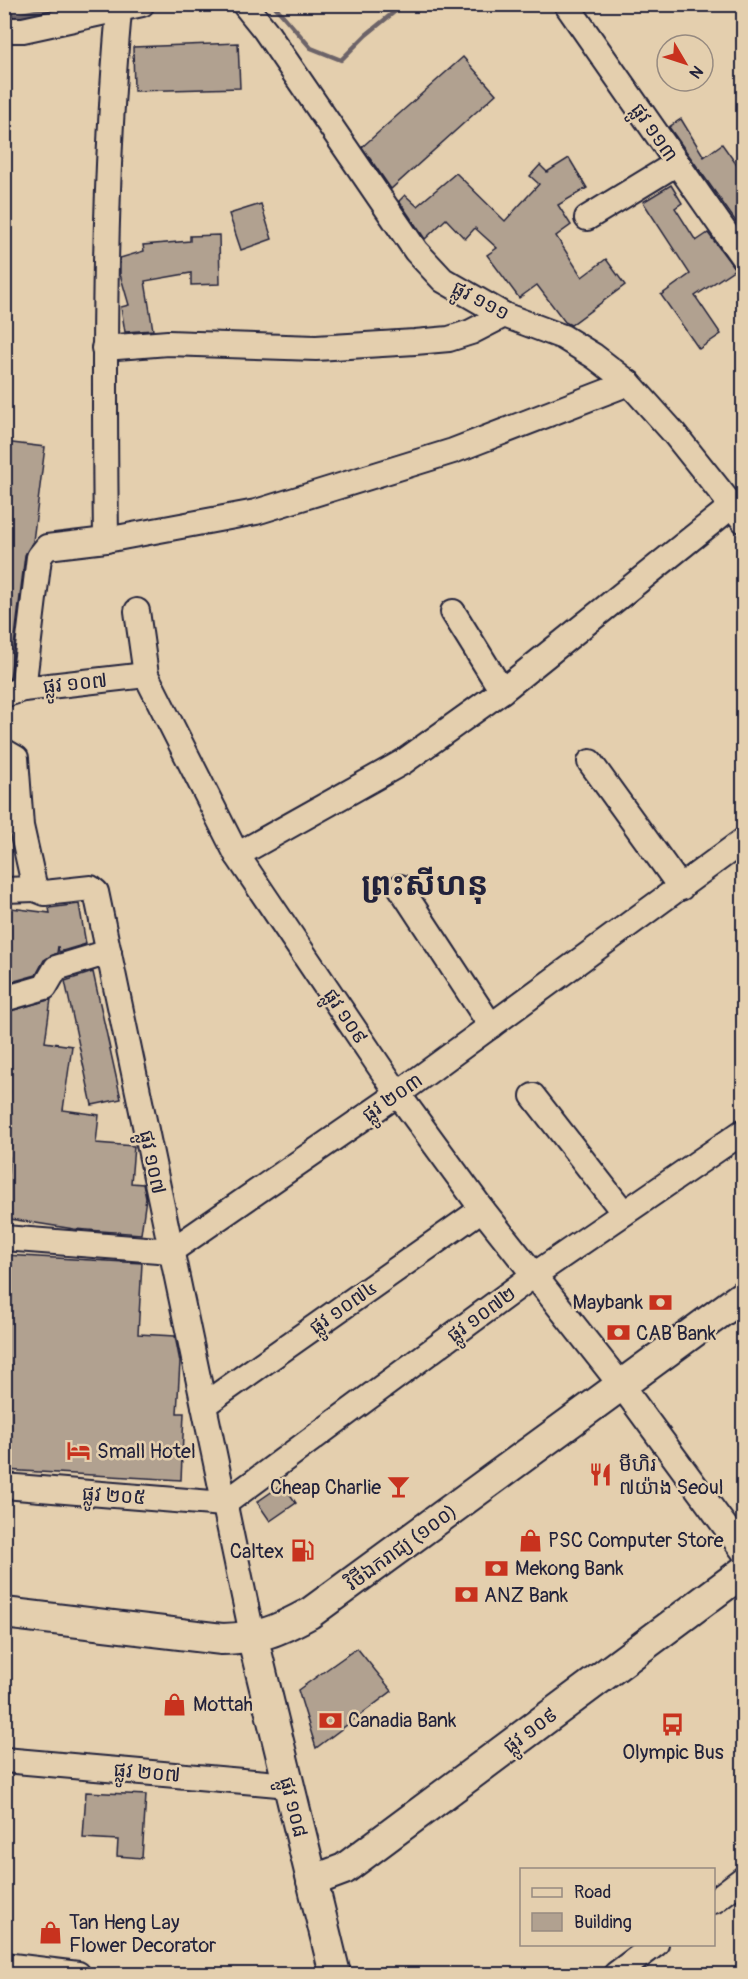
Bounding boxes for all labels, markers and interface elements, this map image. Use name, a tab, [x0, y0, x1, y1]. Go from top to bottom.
north arrow	[655, 33, 715, 93]
text: N	[685, 61, 707, 82]
street label: ផ្លូវ ១១៣	[621, 98, 684, 170]
street label: ផ្លូវ ១១១	[445, 275, 514, 331]
street label: ផ្លូវ ១០៧	[42, 668, 109, 705]
district label: ព្រះសីហនុ	[361, 865, 489, 905]
street label: ផ្លូវ ១០៩	[313, 984, 373, 1052]
street label: ផ្លូវ ២០៣	[357, 1068, 431, 1132]
street label: ផ្លូវ ១០៧	[128, 1128, 171, 1198]
street label: ផ្លូវ ១០៧៤	[304, 1275, 386, 1345]
street label: ផ្លូវ ១០៧២	[442, 1281, 524, 1353]
bank icon: Maybank	[648, 1289, 674, 1315]
place label: Maybank	[573, 1290, 644, 1315]
bank icon: CAB Bank	[605, 1320, 631, 1346]
place label: CAB Bank	[636, 1321, 717, 1346]
hotel icon: Small Hotel	[66, 1438, 92, 1464]
place label: Small Hotel	[97, 1439, 196, 1464]
place label: មីហិរ ៧យ៉ាង Seoul	[619, 1452, 724, 1500]
restaurant icon: មីហិរ ៧យ៉ាង Seoul	[588, 1462, 614, 1488]
bar icon: Cheap Charlie	[386, 1474, 412, 1500]
place label: Cheap Charlie	[270, 1475, 381, 1500]
street label: ផ្លូវ ២០៥	[81, 1481, 147, 1516]
street label: វិថីឯករាជ្យ (១០០)	[340, 1498, 462, 1596]
shop icon: PSC Computer Store	[517, 1527, 543, 1553]
place label: PSC Computer Store	[548, 1528, 724, 1553]
fuel station icon: Caltex	[289, 1538, 315, 1564]
place label: Caltex	[230, 1539, 284, 1564]
bank icon: Mekong Bank	[484, 1555, 510, 1581]
place label: Mekong Bank	[515, 1556, 624, 1581]
bank icon: ANZ Bank	[453, 1582, 479, 1608]
place label: ANZ Bank	[484, 1583, 569, 1608]
shop icon: Mottah	[162, 1691, 188, 1717]
place label: Mottah	[193, 1692, 253, 1717]
street label: ផ្លូវ ១០៩	[498, 1702, 566, 1764]
bank icon: Canadia Bank	[317, 1707, 343, 1733]
place label: Canadia Bank	[348, 1708, 457, 1733]
bus stop icon: Olympic Bus	[660, 1712, 686, 1738]
place label: Olympic Bus	[622, 1740, 724, 1765]
street label: ផ្លូវ ២០៧	[112, 1757, 181, 1794]
street label: ផ្លូវ ១០៨	[268, 1774, 313, 1841]
legend	[520, 1868, 715, 1946]
text: Road	[574, 1881, 611, 1904]
place label: Tan Heng Lay Flower Decorator	[69, 1910, 216, 1958]
text: Building	[574, 1911, 632, 1934]
shop icon: Tan Heng Lay Flower Decorator	[38, 1920, 64, 1946]

